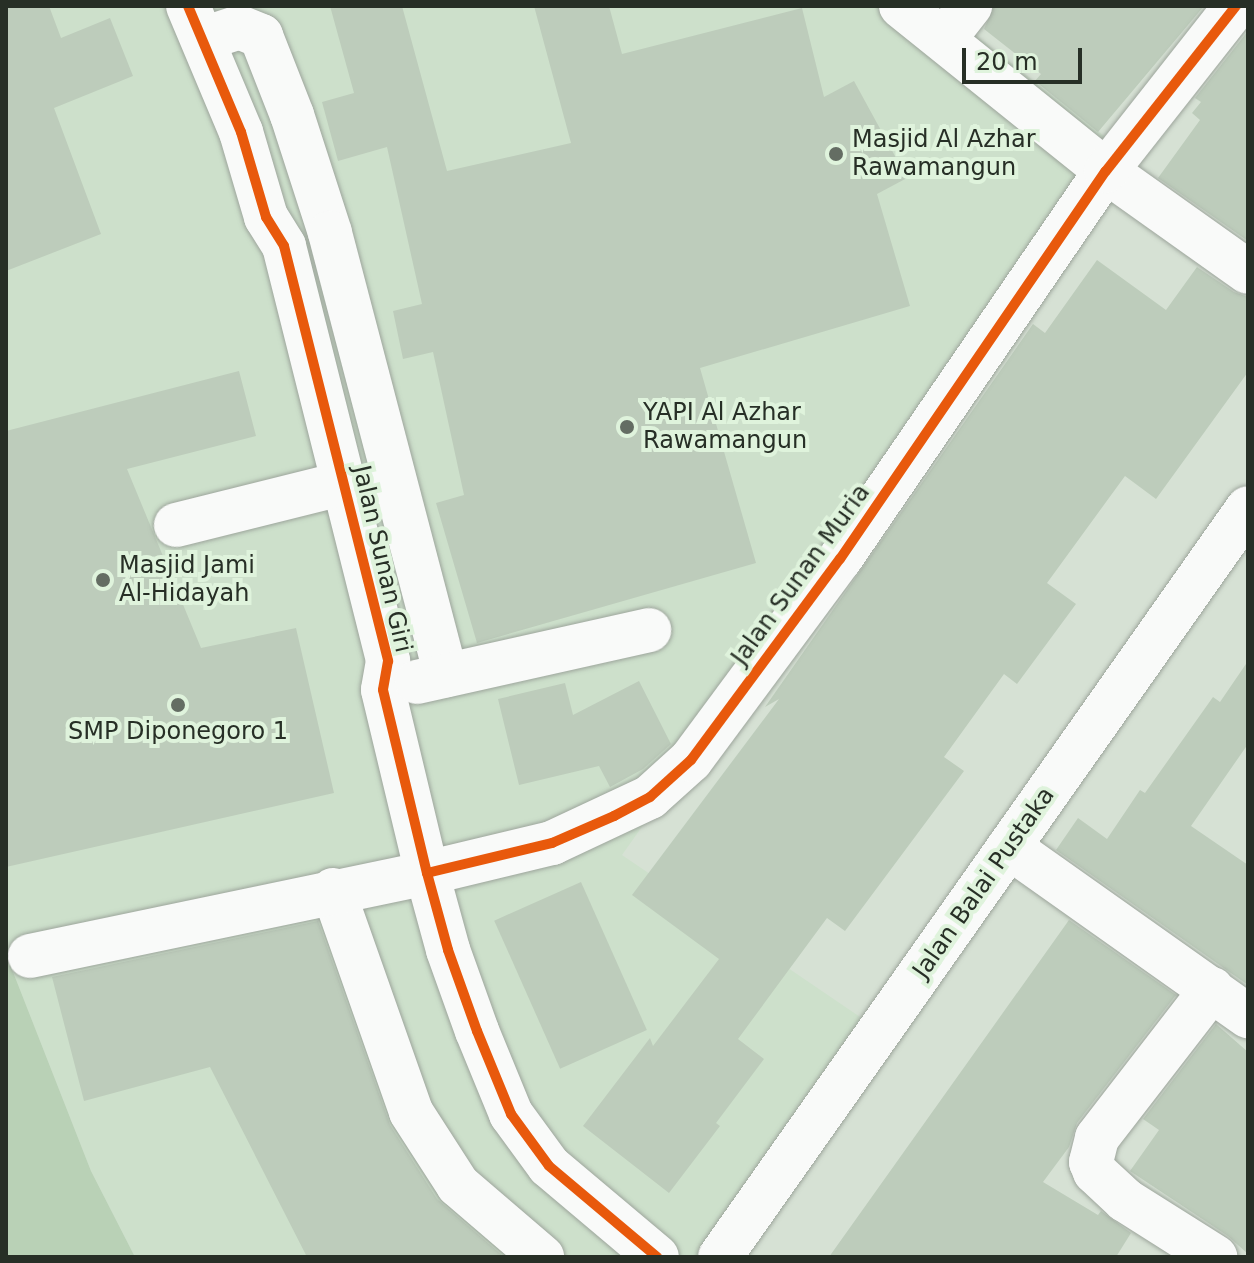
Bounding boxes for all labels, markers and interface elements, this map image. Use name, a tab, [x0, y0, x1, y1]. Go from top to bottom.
scale bar	[966, 32, 1086, 82]
text: 20 m	[976, 48, 1038, 76]
place label: Masjid Al Azhar Rawamangun	[852, 126, 1036, 182]
marker: Masjid Al Azhar Rawamangun	[827, 145, 845, 163]
place label: YAPI Al Azhar Rawamangun	[643, 399, 807, 455]
marker: YAPI Al Azhar Rawamangun	[618, 418, 636, 436]
street label: Jalan Sunan Giri	[346, 463, 418, 655]
street label: Jalan Sunan Muria	[726, 479, 876, 671]
place label: Masjid Jami Al-Hidayah	[119, 552, 255, 608]
marker: Masjid Jami Al-Hidayah	[94, 571, 112, 589]
marker: SMP Diponegoro 1	[169, 696, 187, 714]
place label: SMP Diponegoro 1	[68, 718, 288, 746]
street label: Jalan Balai Pustaka	[907, 782, 1061, 984]

